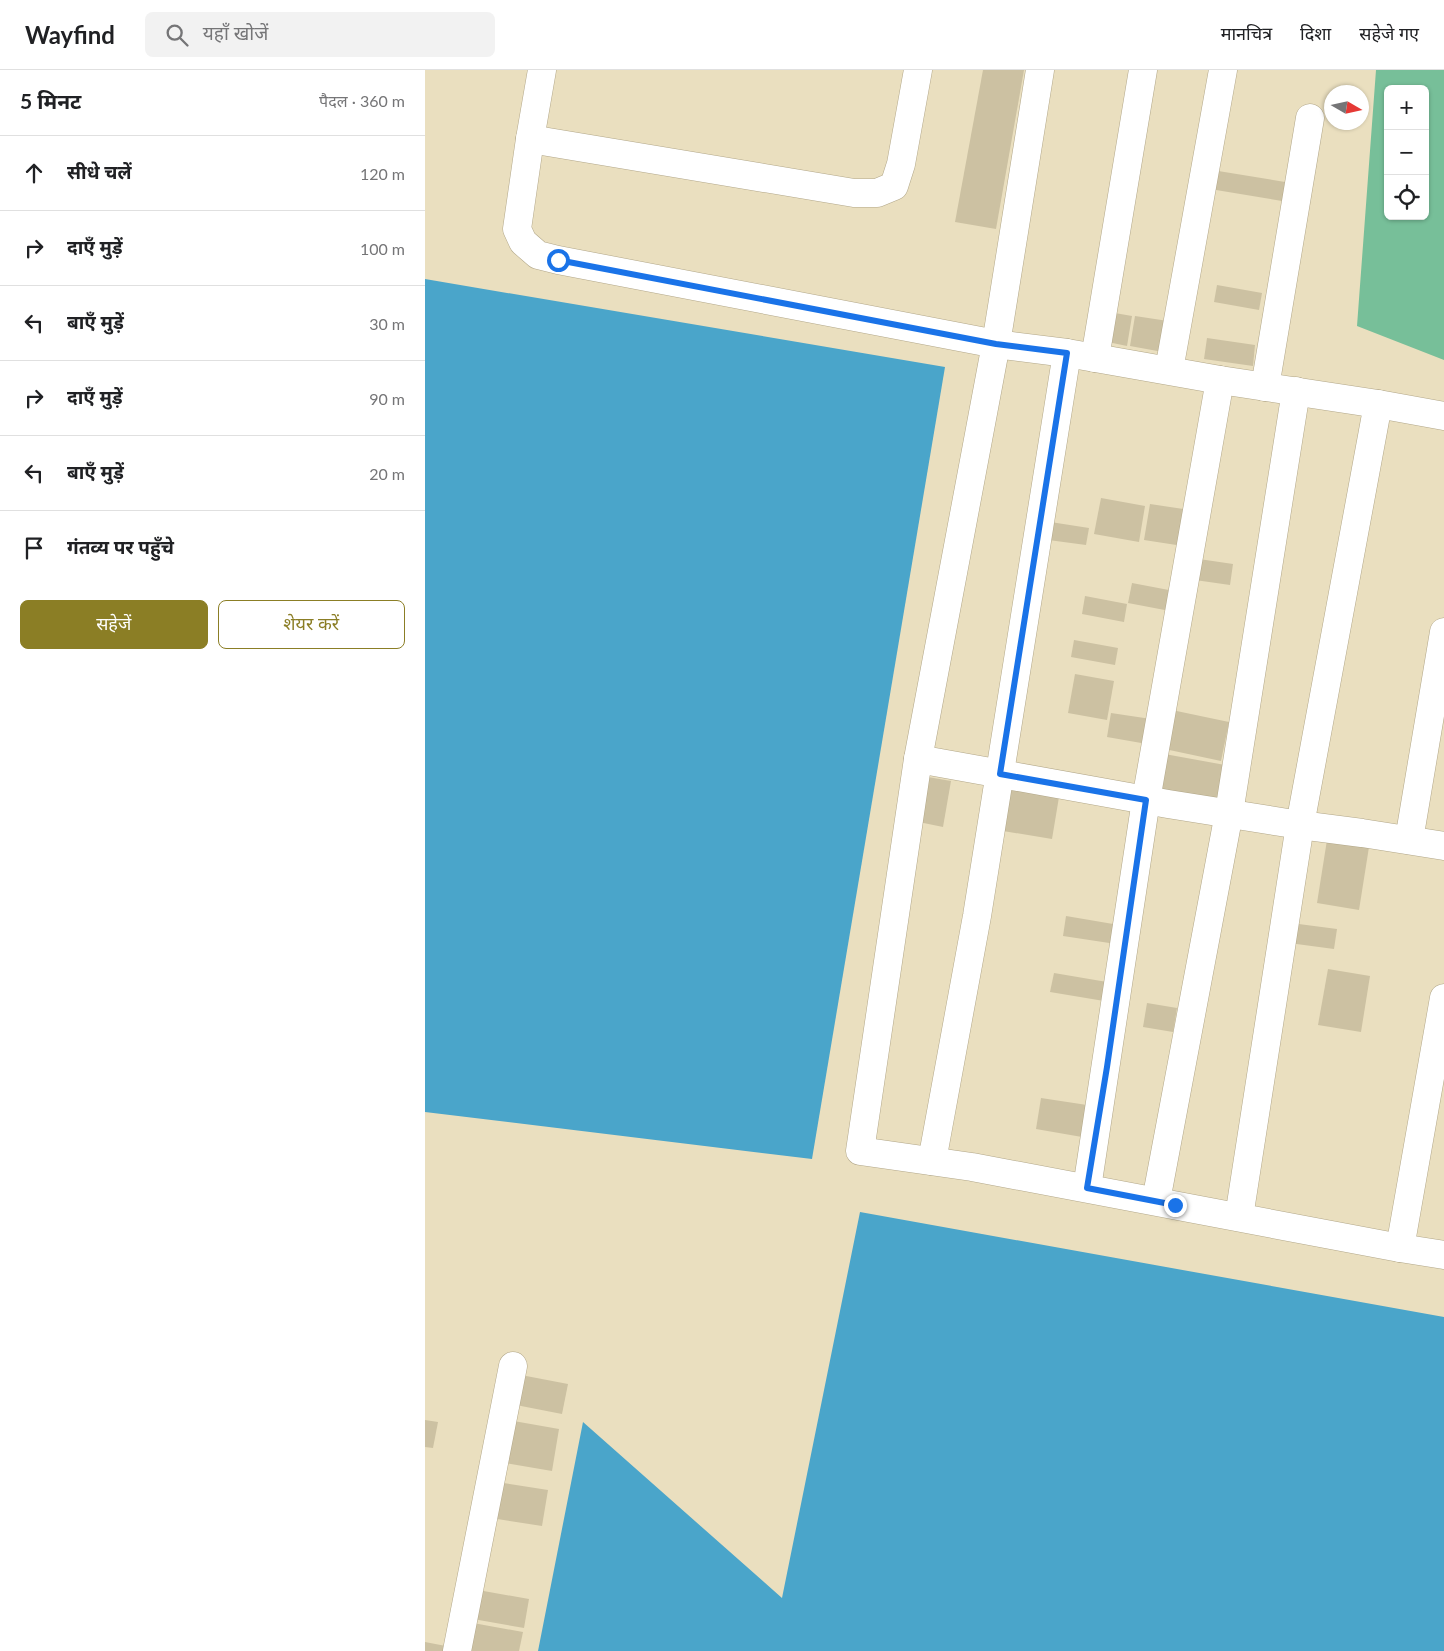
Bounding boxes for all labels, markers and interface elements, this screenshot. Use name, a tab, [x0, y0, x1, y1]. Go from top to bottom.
search box	[145, 12, 495, 57]
text: Wayfind	[25, 20, 115, 49]
icon: search	[163, 21, 191, 49]
text: यहाँ खोजें	[203, 21, 268, 44]
text: मानचित्र	[1221, 22, 1272, 44]
text: दिशा	[1300, 22, 1331, 44]
text: सहेजे गए	[1359, 22, 1419, 44]
north arrow	[1324, 85, 1369, 130]
map controls	[1384, 85, 1429, 220]
button: +	[1384, 85, 1429, 130]
text: 5 मिनट	[20, 88, 81, 113]
text: पैदल · 360 m	[319, 91, 405, 110]
button: −	[1384, 130, 1429, 175]
icon: ahead	[20, 159, 48, 187]
text: सीधे चलें	[67, 160, 132, 183]
text: 120 m	[360, 164, 405, 183]
button: locate	[1384, 175, 1429, 220]
icon: right	[20, 234, 48, 262]
text: दाएँ मुड़ें	[67, 235, 123, 258]
text: 100 m	[360, 239, 405, 258]
route start	[547, 249, 570, 272]
icon: left	[20, 309, 48, 337]
text: बाएँ मुड़ें	[67, 310, 124, 333]
text: 30 m	[369, 314, 405, 333]
icon: right	[20, 384, 48, 412]
text: दाएँ मुड़ें	[67, 385, 123, 408]
text: 90 m	[369, 389, 405, 408]
icon: left	[20, 459, 48, 487]
text: बाएँ मुड़ें	[67, 460, 124, 483]
text: 20 m	[369, 464, 405, 483]
icon: arrive	[20, 534, 48, 562]
text: गंतव्य पर पहुँचे	[67, 535, 174, 558]
button: सहेजें	[20, 600, 208, 649]
button: शेयर करें	[218, 600, 405, 649]
route end	[1164, 1194, 1187, 1217]

